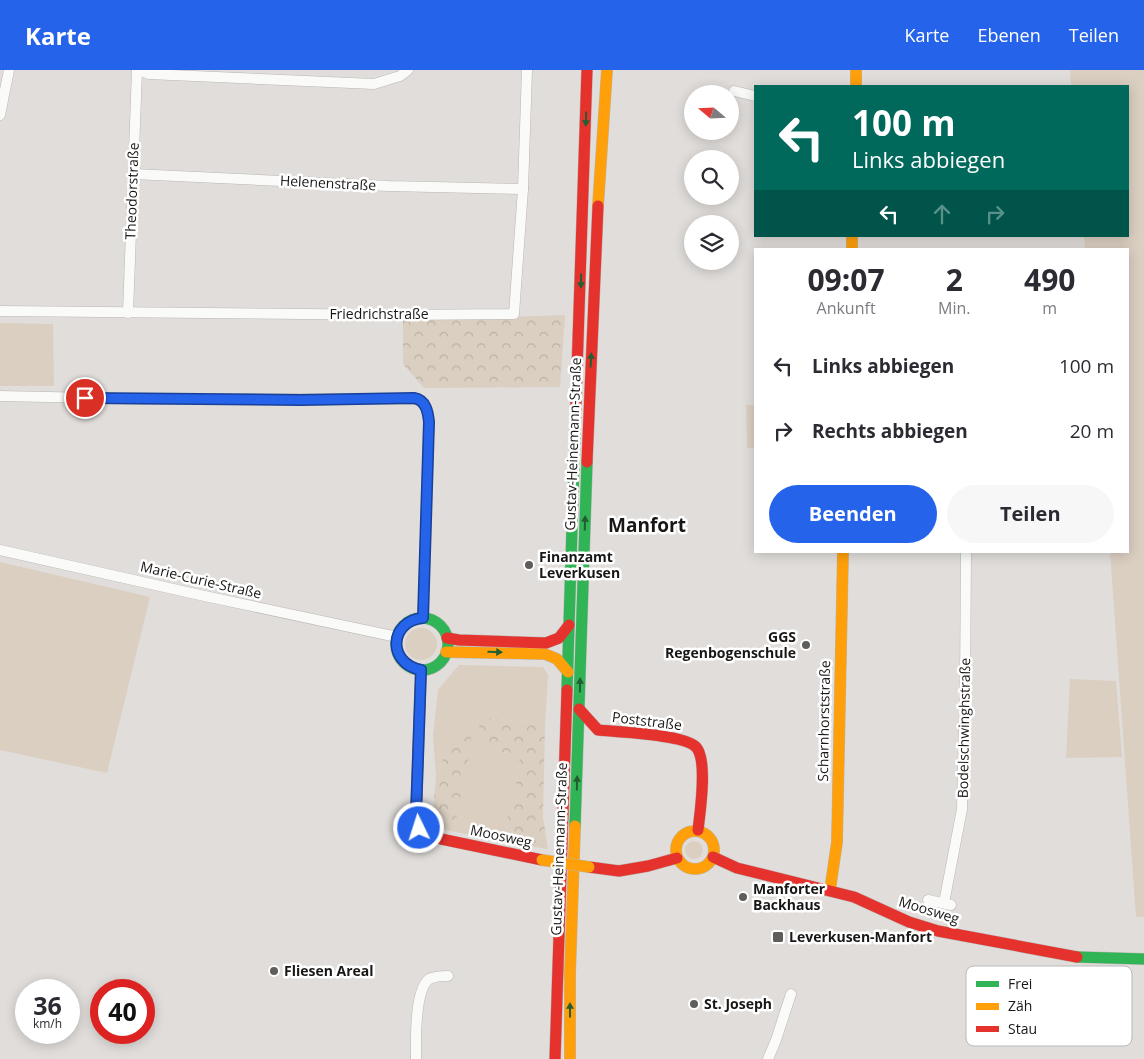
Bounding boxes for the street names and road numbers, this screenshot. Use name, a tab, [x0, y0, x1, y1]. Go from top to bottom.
street label: Theodorstraße	[120, 142, 143, 240]
street label: Helenenstraße	[279, 170, 377, 195]
street label: Friedrichstraße	[329, 304, 429, 323]
street label: Gustav-Heinemann-Straße	[560, 357, 585, 531]
street label: Marie-Curie-Straße	[139, 556, 264, 603]
street label: Bodelschwinghstraße	[953, 658, 974, 798]
street label: Scharnhorststraße	[813, 660, 834, 782]
street label: Poststraße	[611, 707, 683, 734]
street label: Gustav-Heinemann-Straße	[546, 762, 571, 936]
street label: Moosweg	[469, 820, 534, 851]
street label: Moosweg	[897, 891, 962, 928]

